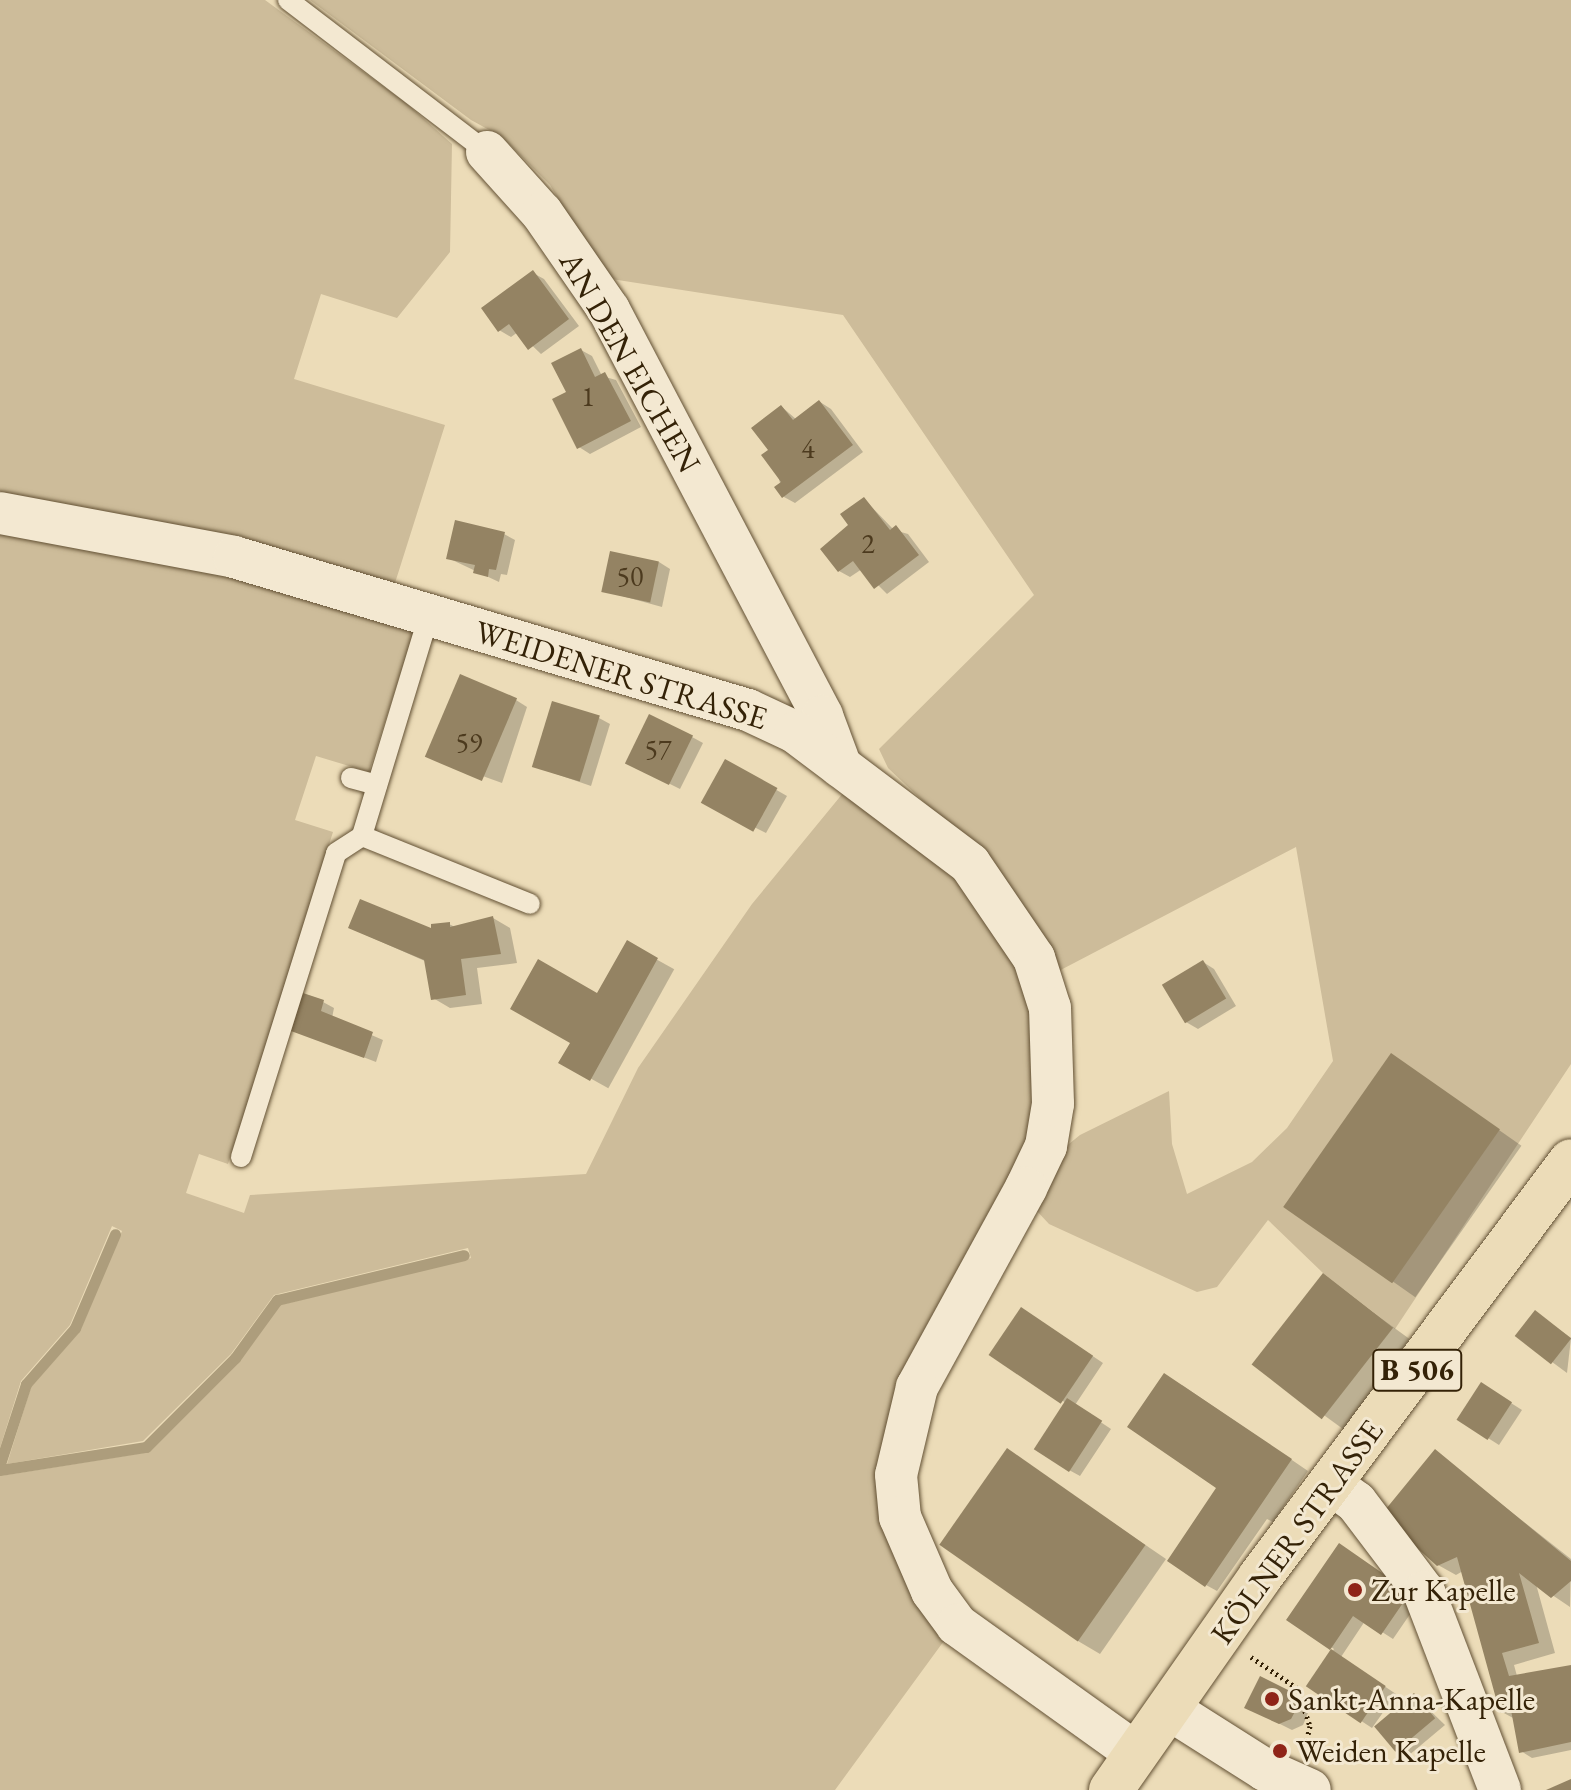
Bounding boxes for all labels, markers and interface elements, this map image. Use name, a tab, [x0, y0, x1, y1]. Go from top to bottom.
street label: AN DEN EICHEN	[551, 245, 709, 479]
house number: 1	[581, 379, 595, 413]
house number: 4	[801, 431, 815, 465]
house number: 2	[861, 526, 875, 560]
house number: 50	[617, 559, 643, 593]
street label: WEIDENER STRASSE	[470, 612, 772, 738]
house number: 59	[456, 725, 482, 759]
house number: 57	[645, 732, 671, 766]
road number: B 506	[1371, 1344, 1463, 1396]
street label: KÖLNER STRASSE	[1203, 1412, 1391, 1652]
place label: Zur Kapelle	[1371, 1571, 1516, 1609]
marker: Zur Kapelle	[1346, 1581, 1364, 1599]
place label: Sankt-Anna-Kapelle	[1288, 1680, 1535, 1718]
marker: Sankt-Anna-Kapelle	[1263, 1690, 1281, 1708]
place label: Weiden Kapelle	[1296, 1732, 1486, 1770]
marker: Weiden Kapelle	[1271, 1742, 1289, 1760]

